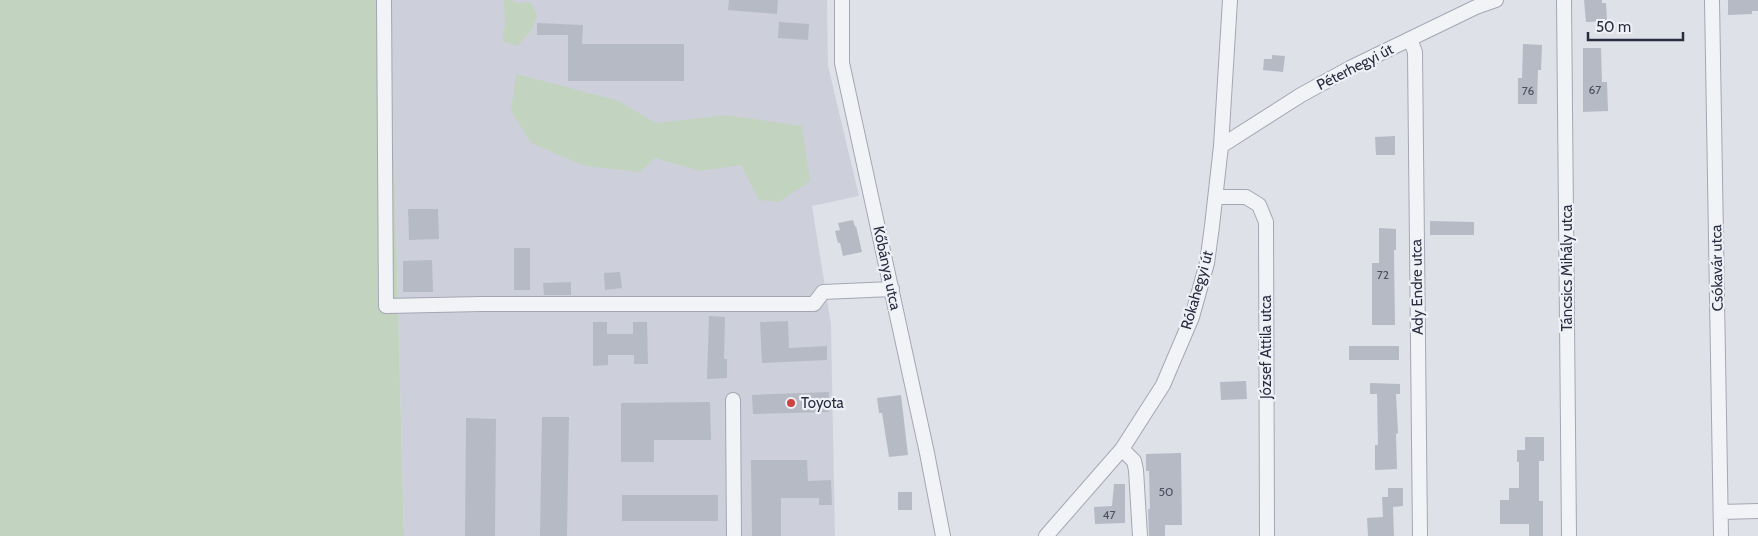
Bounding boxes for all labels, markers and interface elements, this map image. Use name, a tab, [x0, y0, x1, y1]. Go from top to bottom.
scale bar	[1588, 10, 1683, 42]
text: 50 m	[1596, 18, 1631, 36]
street label: Péterhegyi út	[1314, 40, 1396, 94]
house number: 67	[1589, 82, 1601, 97]
house number: 76	[1522, 83, 1534, 98]
street label: Táncsics Mihály utca	[1558, 204, 1576, 332]
street label: Kőbánya utca	[869, 224, 905, 312]
street label: Csókavár utca	[1707, 224, 1727, 312]
street label: Ady Endre utca	[1407, 238, 1427, 335]
street label: Rókahegyi út	[1177, 248, 1217, 332]
house number: 72	[1377, 267, 1389, 282]
street label: József Attila utca	[1257, 294, 1275, 400]
place label: Toyota	[801, 394, 845, 412]
marker: Toyota	[785, 397, 797, 409]
house number: 50	[1159, 484, 1173, 499]
house number: 47	[1103, 507, 1115, 522]

